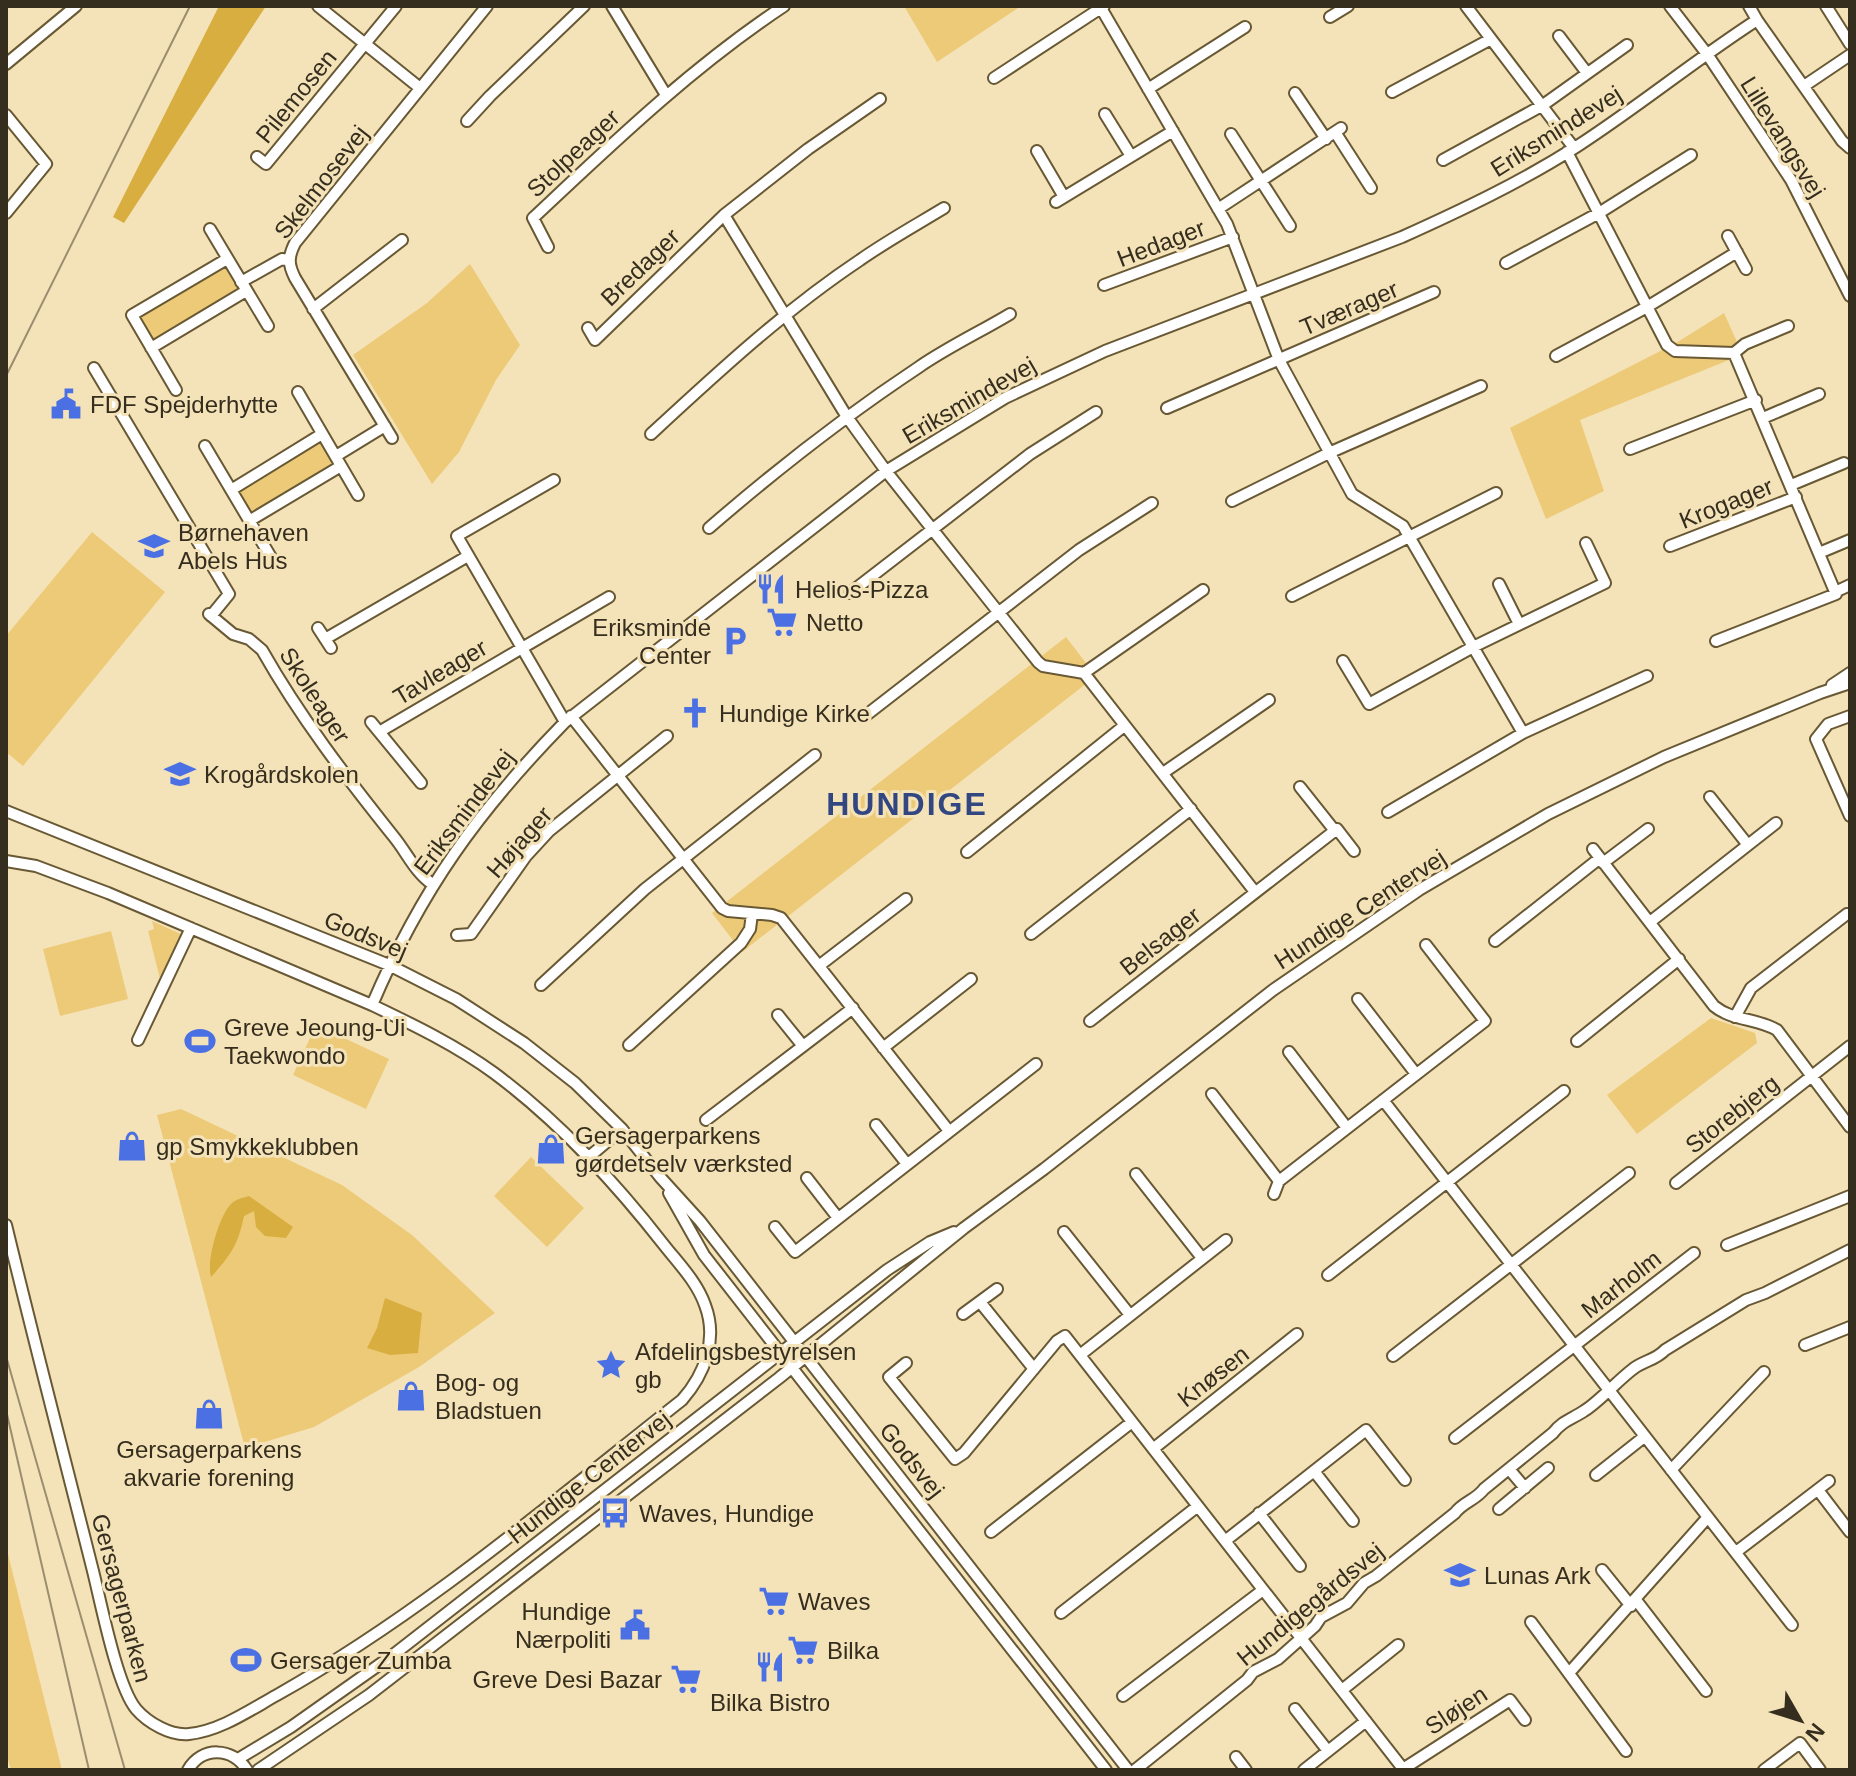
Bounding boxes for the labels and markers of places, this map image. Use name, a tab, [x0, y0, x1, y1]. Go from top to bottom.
public building icon: FDF Spejderhytte	[49, 387, 83, 421]
place label: FDF Spejderhytte	[90, 391, 278, 418]
place label: Børnehaven Abels Hus	[178, 519, 309, 574]
school or university icon: Børnehaven Abels Hus	[137, 529, 171, 563]
restaurant icon: Helios-Pizza	[754, 572, 788, 606]
place label: Helios-Pizza	[795, 576, 929, 603]
supermarket icon: Netto	[765, 605, 799, 639]
place label: Netto	[806, 609, 863, 636]
place label: Eriksminde Center	[592, 614, 711, 669]
parking icon: Eriksminde Center	[718, 624, 752, 658]
church icon: Hundige Kirke	[678, 696, 712, 730]
place label: Hundige Kirke	[719, 700, 870, 727]
school or university icon: Krogårdskolen	[163, 757, 197, 791]
place label: Krogårdskolen	[204, 761, 359, 788]
place label: Greve Jeoung-Ui Taekwondo	[224, 1014, 405, 1069]
sports icon: Greve Jeoung-Ui Taekwondo	[183, 1024, 217, 1058]
place label: Gersagerparkens gørdetselv værksted	[575, 1122, 792, 1177]
shop icon: gp Smykkeklubben	[115, 1129, 149, 1163]
shop icon: Gersagerparkens gørdetselv værksted	[534, 1132, 568, 1166]
place label: gp Smykkeklubben	[156, 1133, 359, 1160]
place label: Afdelingsbestyrelsen gb	[635, 1338, 856, 1393]
place icon: Afdelingsbestyrelsen gb	[594, 1348, 628, 1382]
place label: Bog- og Bladstuen	[435, 1369, 542, 1424]
shop icon: Bog- og Bladstuen	[394, 1379, 428, 1413]
shop icon: Gersagerparkens akvarie forening	[192, 1397, 226, 1431]
place label: Gersagerparkens akvarie forening	[116, 1436, 302, 1491]
bus stop icon: Waves, Hundige	[598, 1496, 632, 1530]
place label: Waves, Hundige	[639, 1500, 814, 1527]
school or university icon: Lunas Ark	[1443, 1558, 1477, 1592]
place label: Lunas Ark	[1484, 1562, 1592, 1589]
supermarket icon: Waves	[757, 1584, 791, 1618]
place label: Waves	[798, 1588, 870, 1615]
place label: Hundige Nærpoliti	[515, 1598, 611, 1653]
public building icon: Hundige Nærpoliti	[618, 1608, 652, 1642]
supermarket icon: Bilka	[786, 1633, 820, 1667]
place label: Bilka	[827, 1637, 880, 1664]
sports icon: Gersager Zumba	[229, 1643, 263, 1677]
place label: Gersager Zumba	[270, 1647, 452, 1674]
restaurant icon: Bilka Bistro	[753, 1650, 787, 1684]
supermarket icon: Greve Desi Bazar	[669, 1662, 703, 1696]
place label: Greve Desi Bazar	[473, 1666, 662, 1693]
place label: Bilka Bistro	[710, 1689, 830, 1716]

